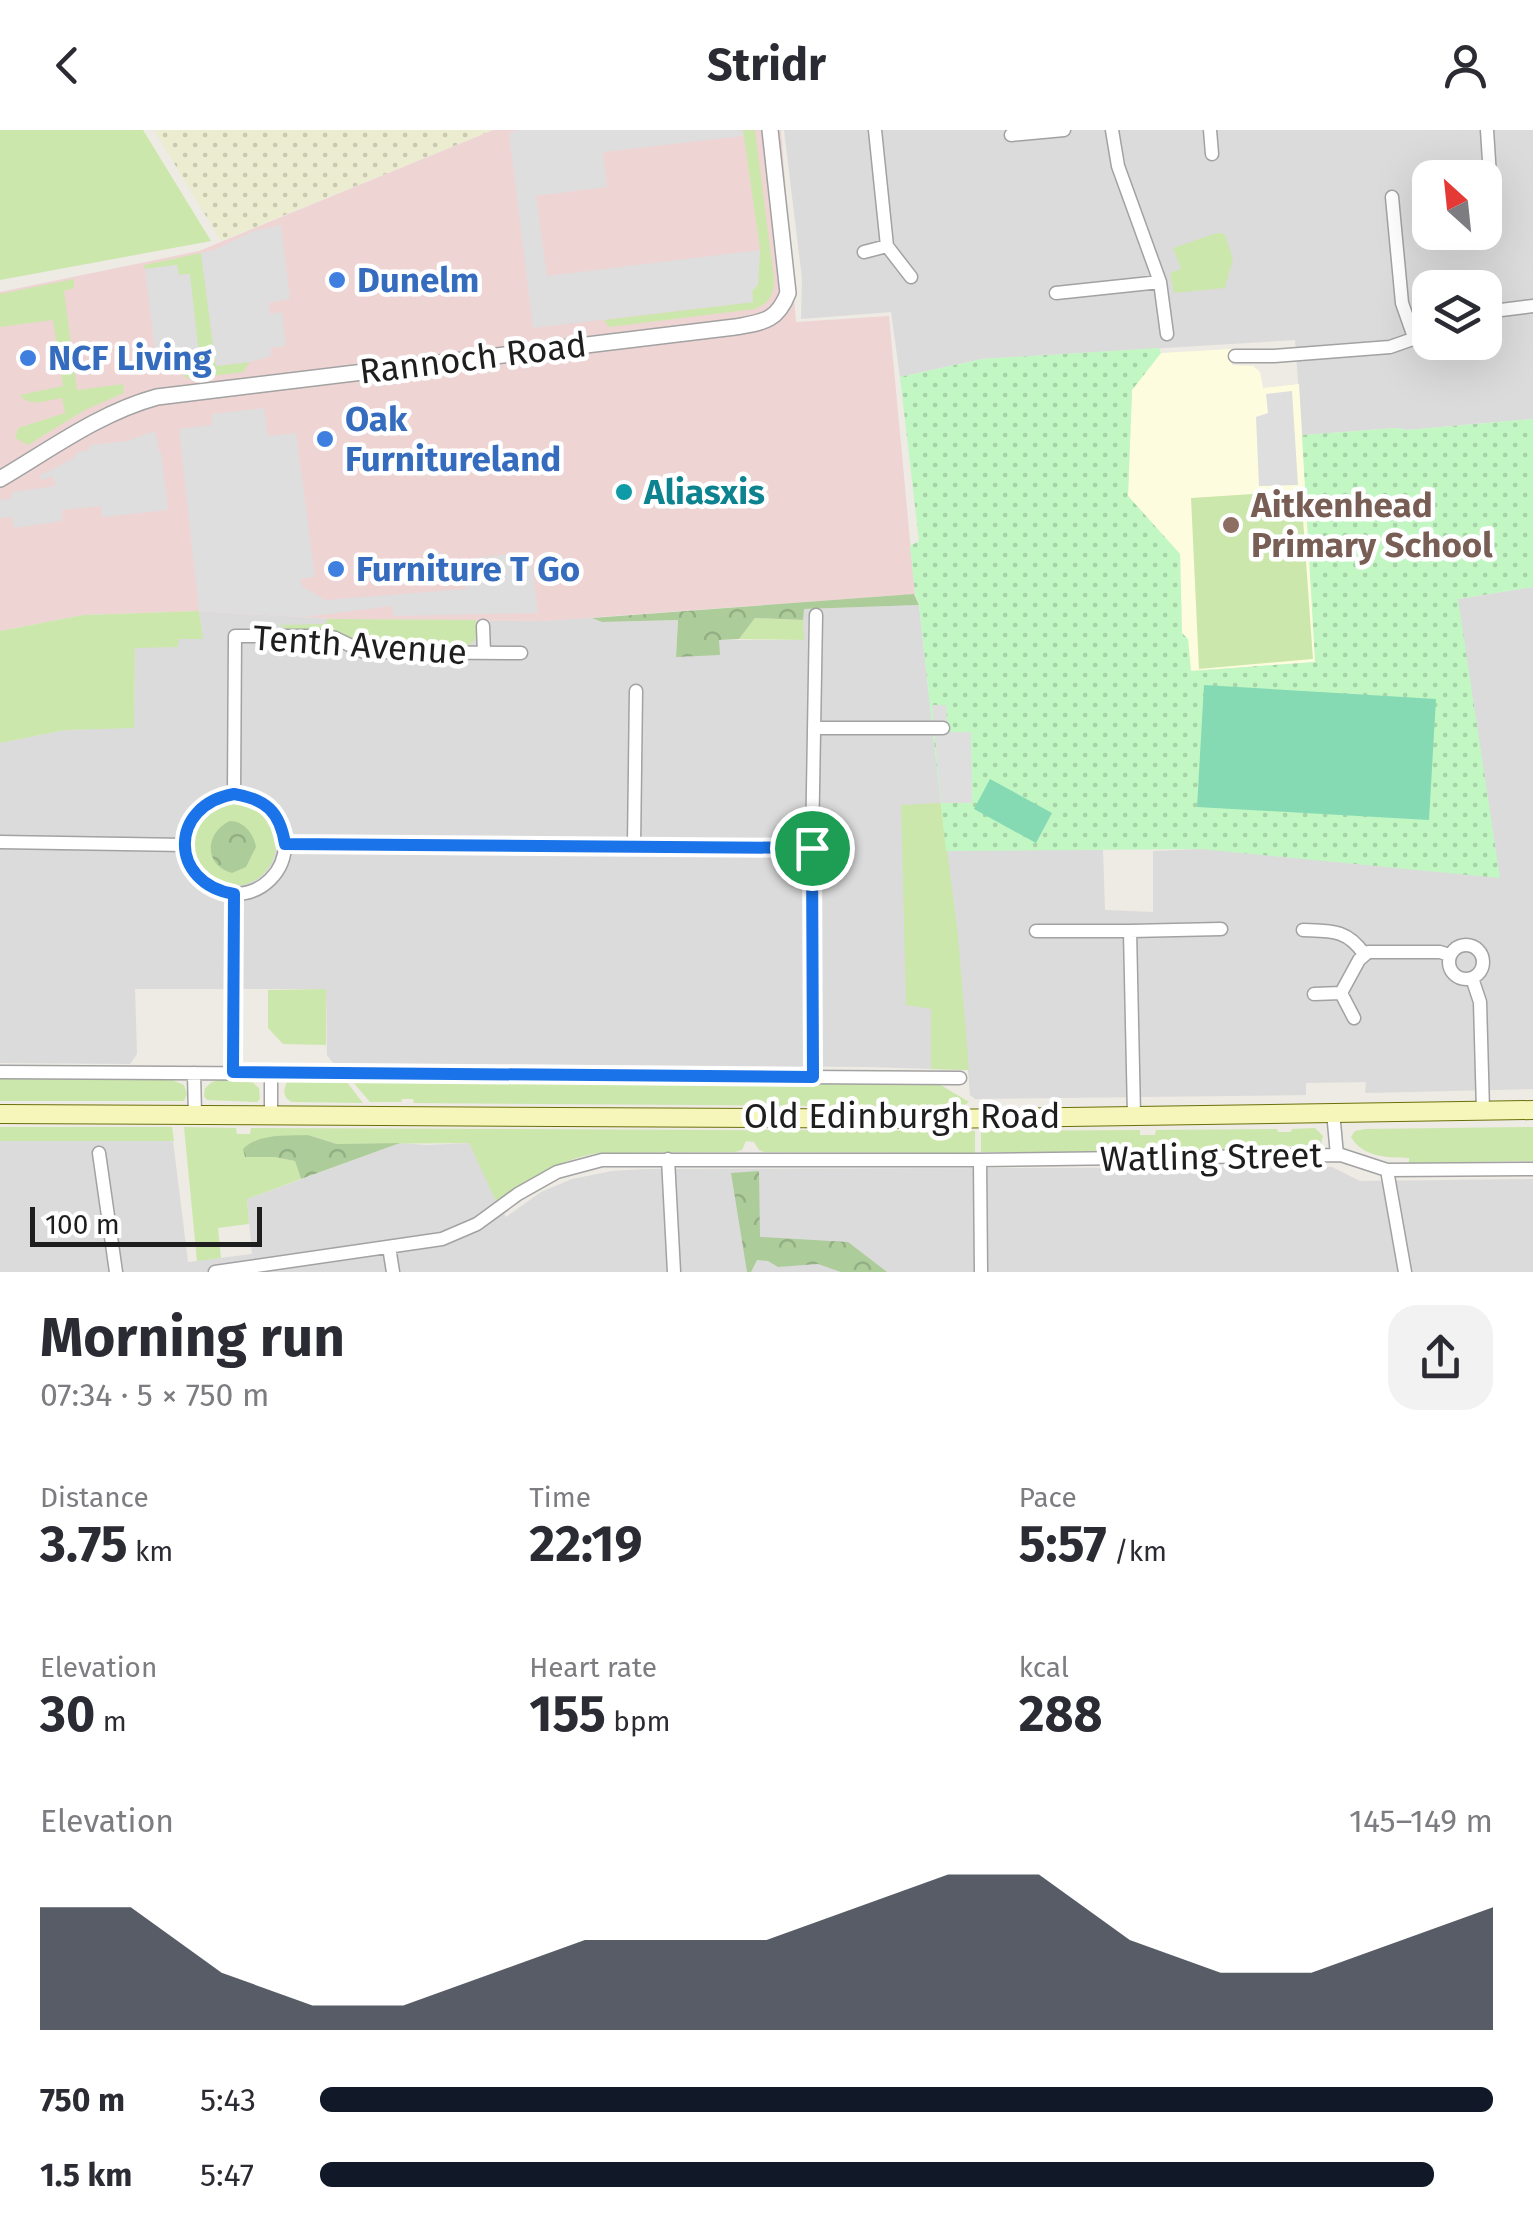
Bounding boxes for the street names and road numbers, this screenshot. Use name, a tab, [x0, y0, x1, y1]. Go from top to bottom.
street label: Rannoch Road	[357, 323, 589, 393]
street label: Tenth Avenue	[252, 617, 468, 673]
street label: Old Edinburgh Road	[744, 1095, 1060, 1137]
street label: Watling Street	[1100, 1134, 1323, 1180]

